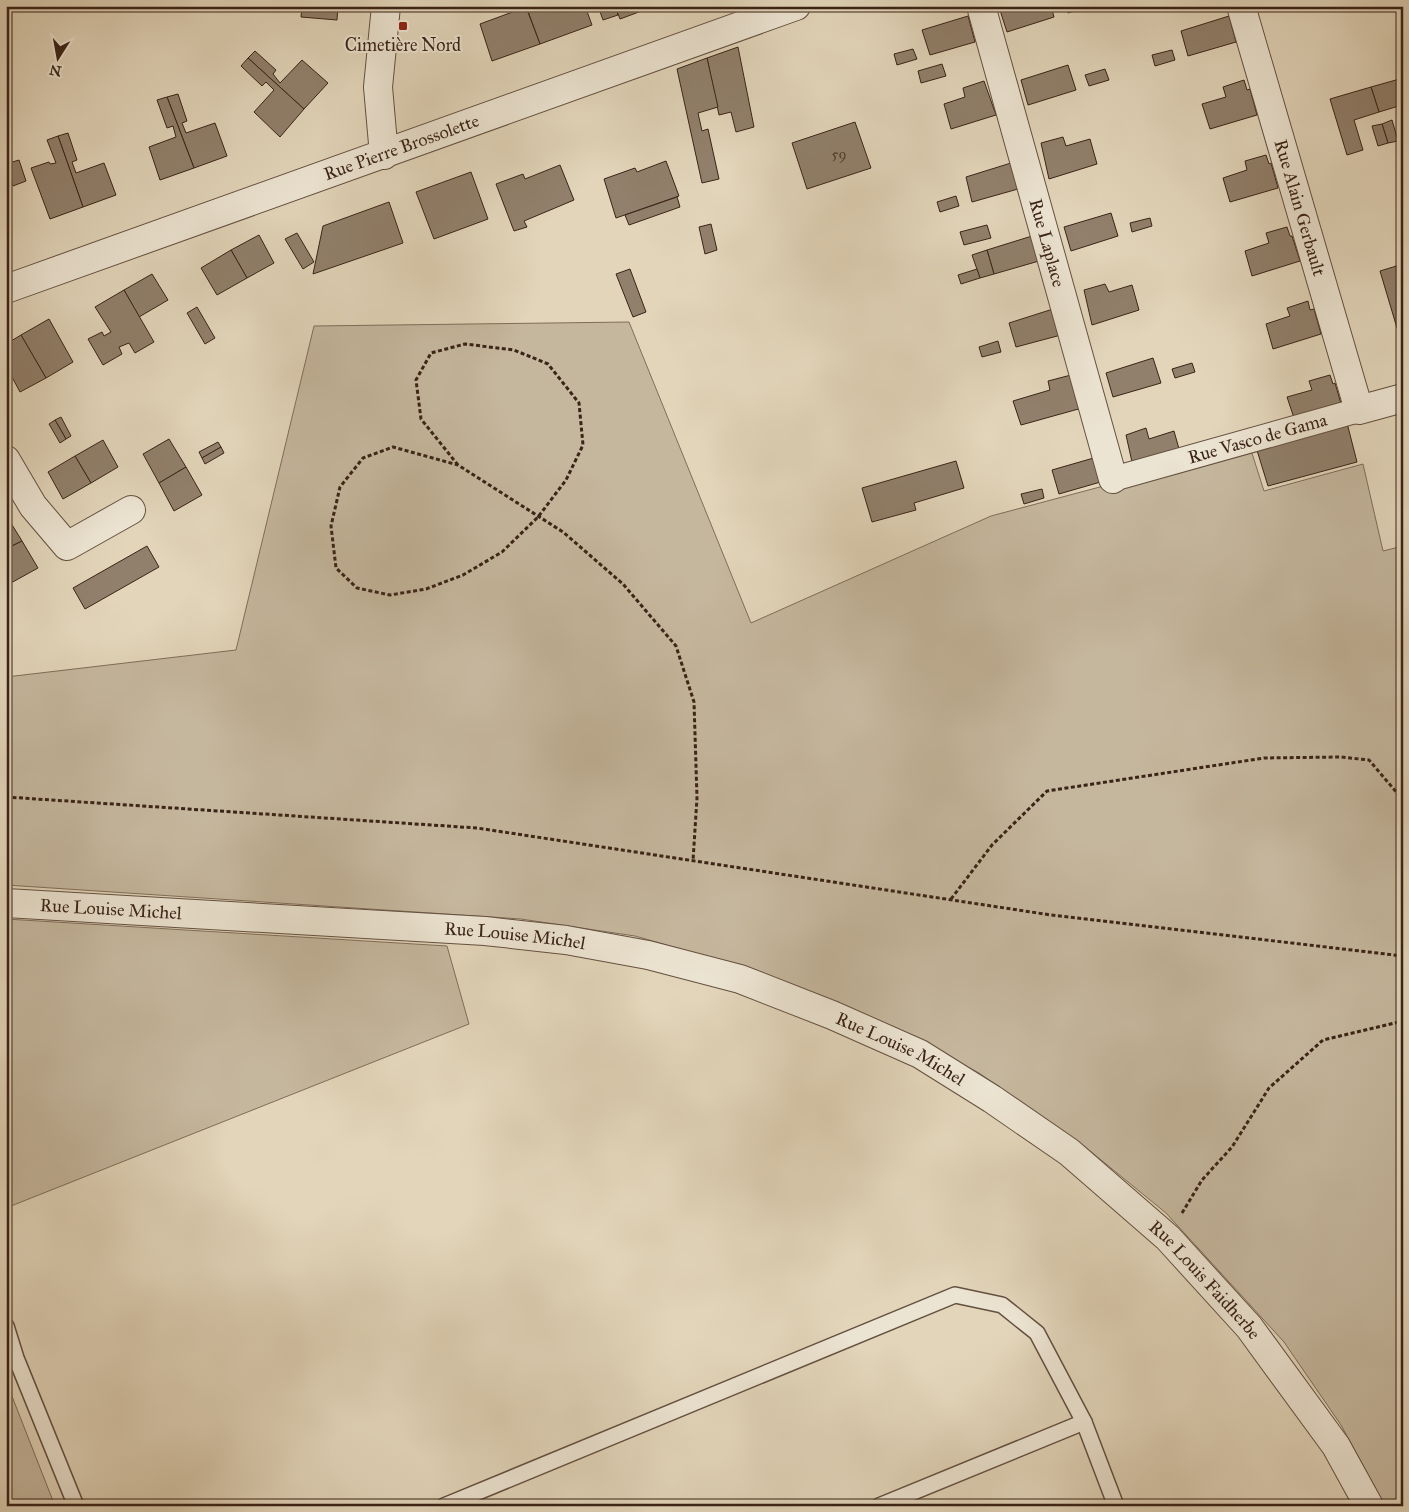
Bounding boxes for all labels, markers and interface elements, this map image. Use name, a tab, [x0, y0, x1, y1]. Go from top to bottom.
marker: Cimetière Nord	[397, 20, 409, 32]
north arrow	[32, 32, 82, 82]
place label: Cimetière Nord	[345, 34, 461, 56]
text: N	[48, 61, 63, 80]
street label: Rue Pierre Brossolette	[321, 109, 482, 185]
street label: Rue Alain Gerbault	[1270, 137, 1330, 279]
house number: 59	[831, 145, 847, 163]
street label: Rue Laplace	[1024, 196, 1070, 290]
street label: Rue Vasco de Gama	[1185, 408, 1330, 468]
street label: Rue Louise Michel	[39, 894, 182, 924]
street label: Rue Louise Michel	[444, 918, 587, 954]
street label: Rue Louise Michel	[833, 1007, 969, 1091]
street label: Rue Louis Faidherbe	[1145, 1216, 1265, 1344]

